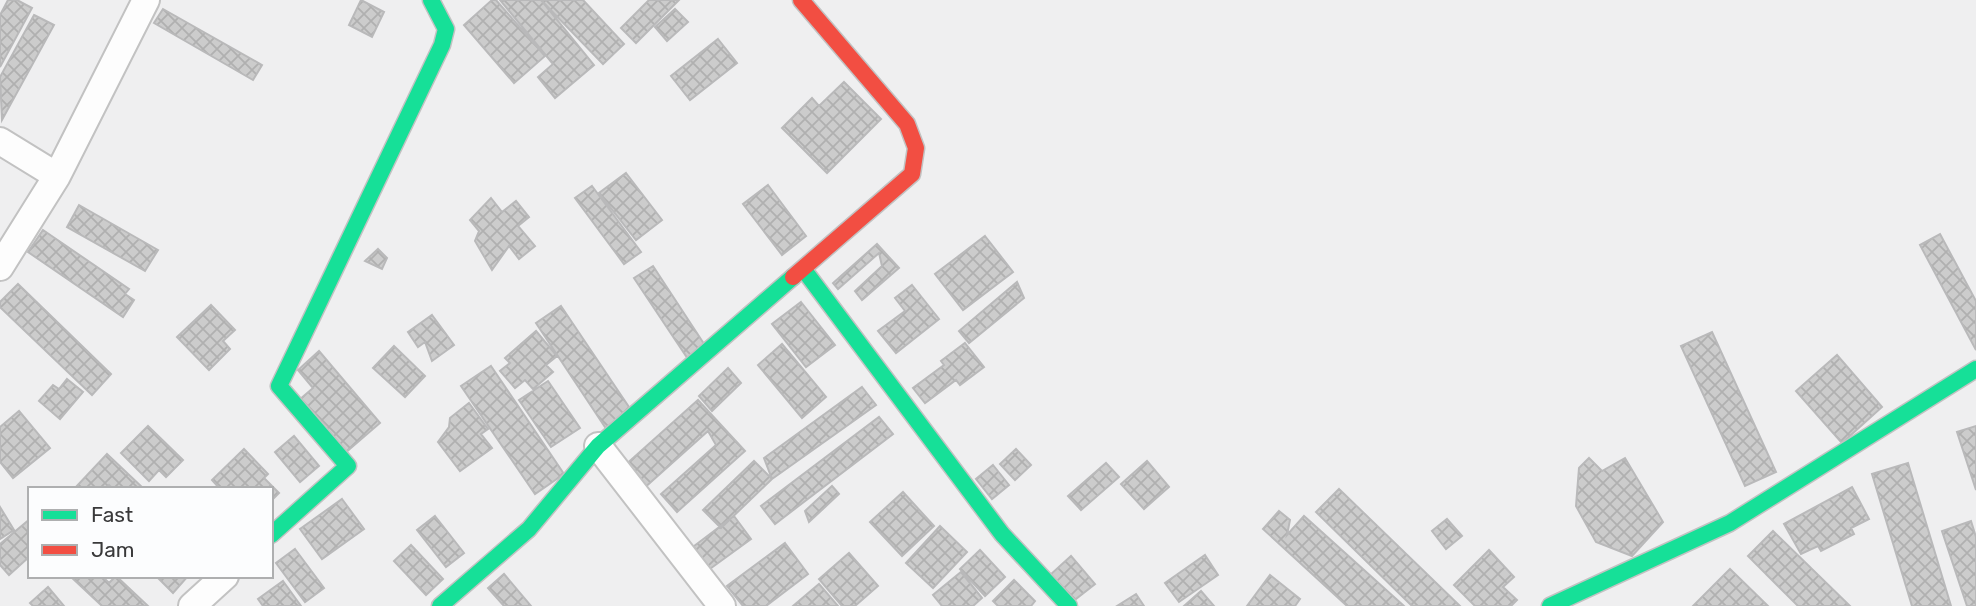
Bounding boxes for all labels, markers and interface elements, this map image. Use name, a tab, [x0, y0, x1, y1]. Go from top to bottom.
legend	[28, 487, 273, 578]
text: Fast	[91, 502, 133, 527]
text: Jam	[91, 537, 135, 562]

